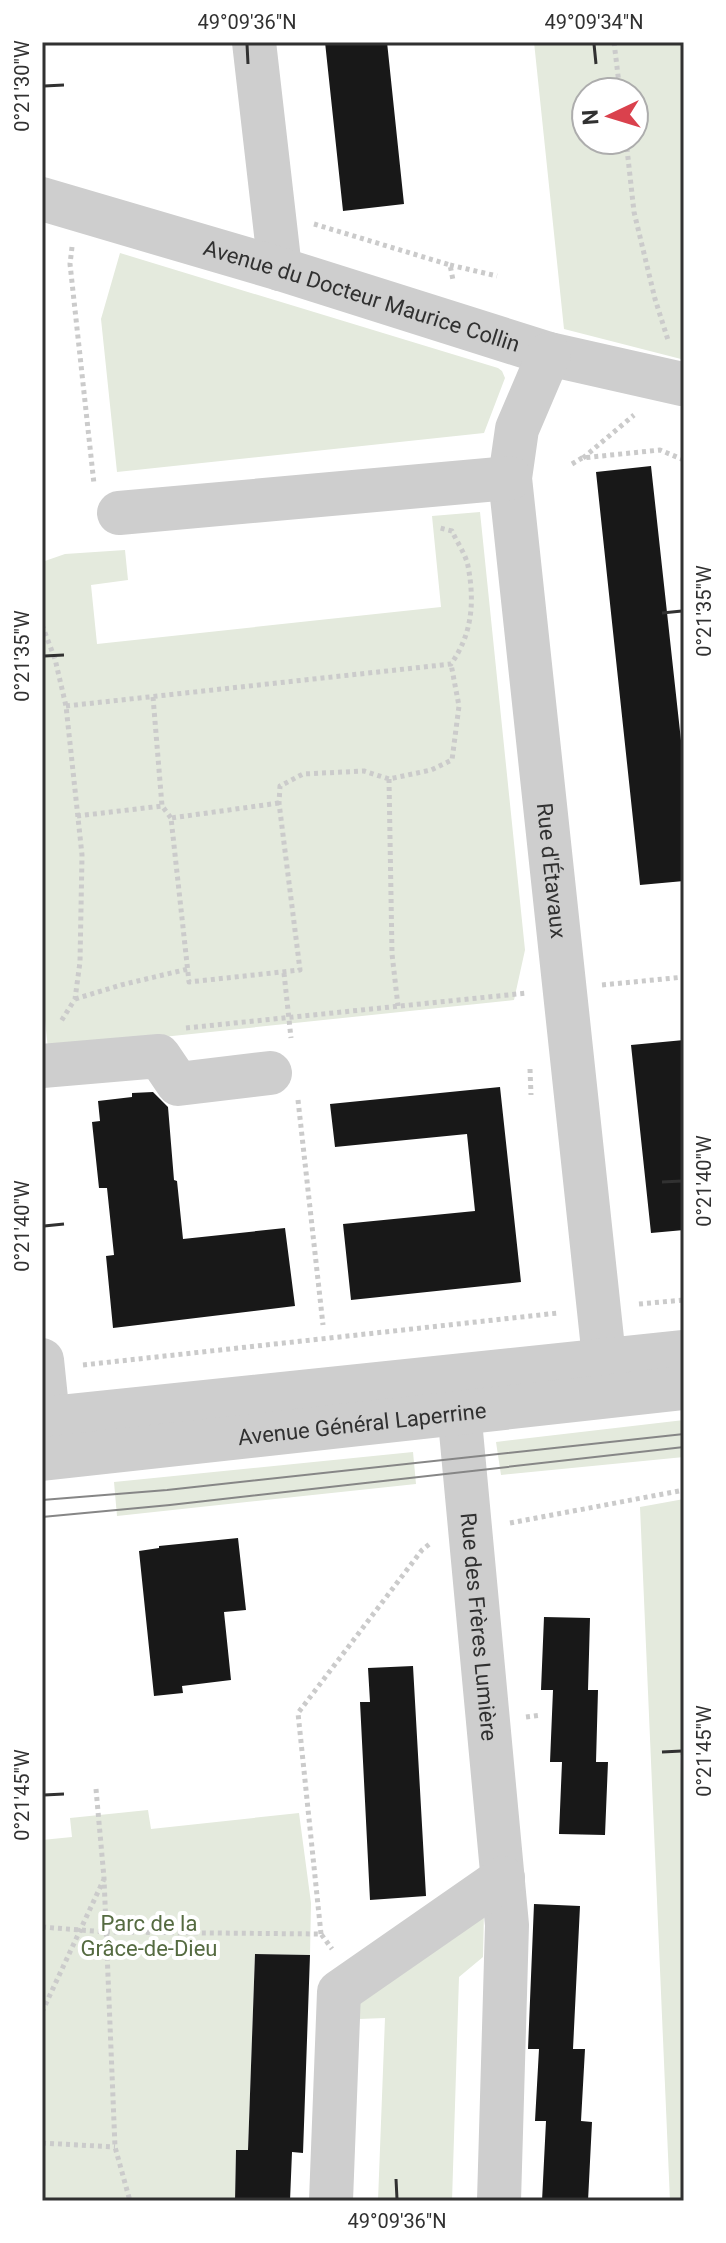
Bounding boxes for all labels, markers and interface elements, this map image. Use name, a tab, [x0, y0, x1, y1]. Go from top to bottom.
text: 49°09'36"N	[197, 10, 297, 34]
text: 49°09'34"N	[544, 10, 644, 34]
text: 0°21'30"W	[10, 40, 34, 132]
north arrow	[570, 76, 650, 156]
text: N	[578, 109, 604, 126]
street label: Avenue du Docteur Maurice Collin	[201, 235, 523, 357]
text: 0°21'35"W	[692, 565, 716, 657]
text: 0°21'35"W	[10, 610, 34, 702]
street label: Rue d'Étavaux	[532, 802, 572, 940]
text: 0°21'40"W	[692, 1135, 716, 1227]
text: 0°21'40"W	[10, 1180, 34, 1272]
street label: Avenue Général Laperrine	[237, 1397, 488, 1450]
street label: Rue des Frères Lumière	[456, 1512, 502, 1742]
text: 0°21'45"W	[692, 1705, 716, 1797]
text: 0°21'45"W	[10, 1749, 34, 1841]
park label: Parc de la Grâce-de-Dieu	[81, 1911, 217, 1961]
text: 49°09'36"N	[347, 2209, 447, 2233]

